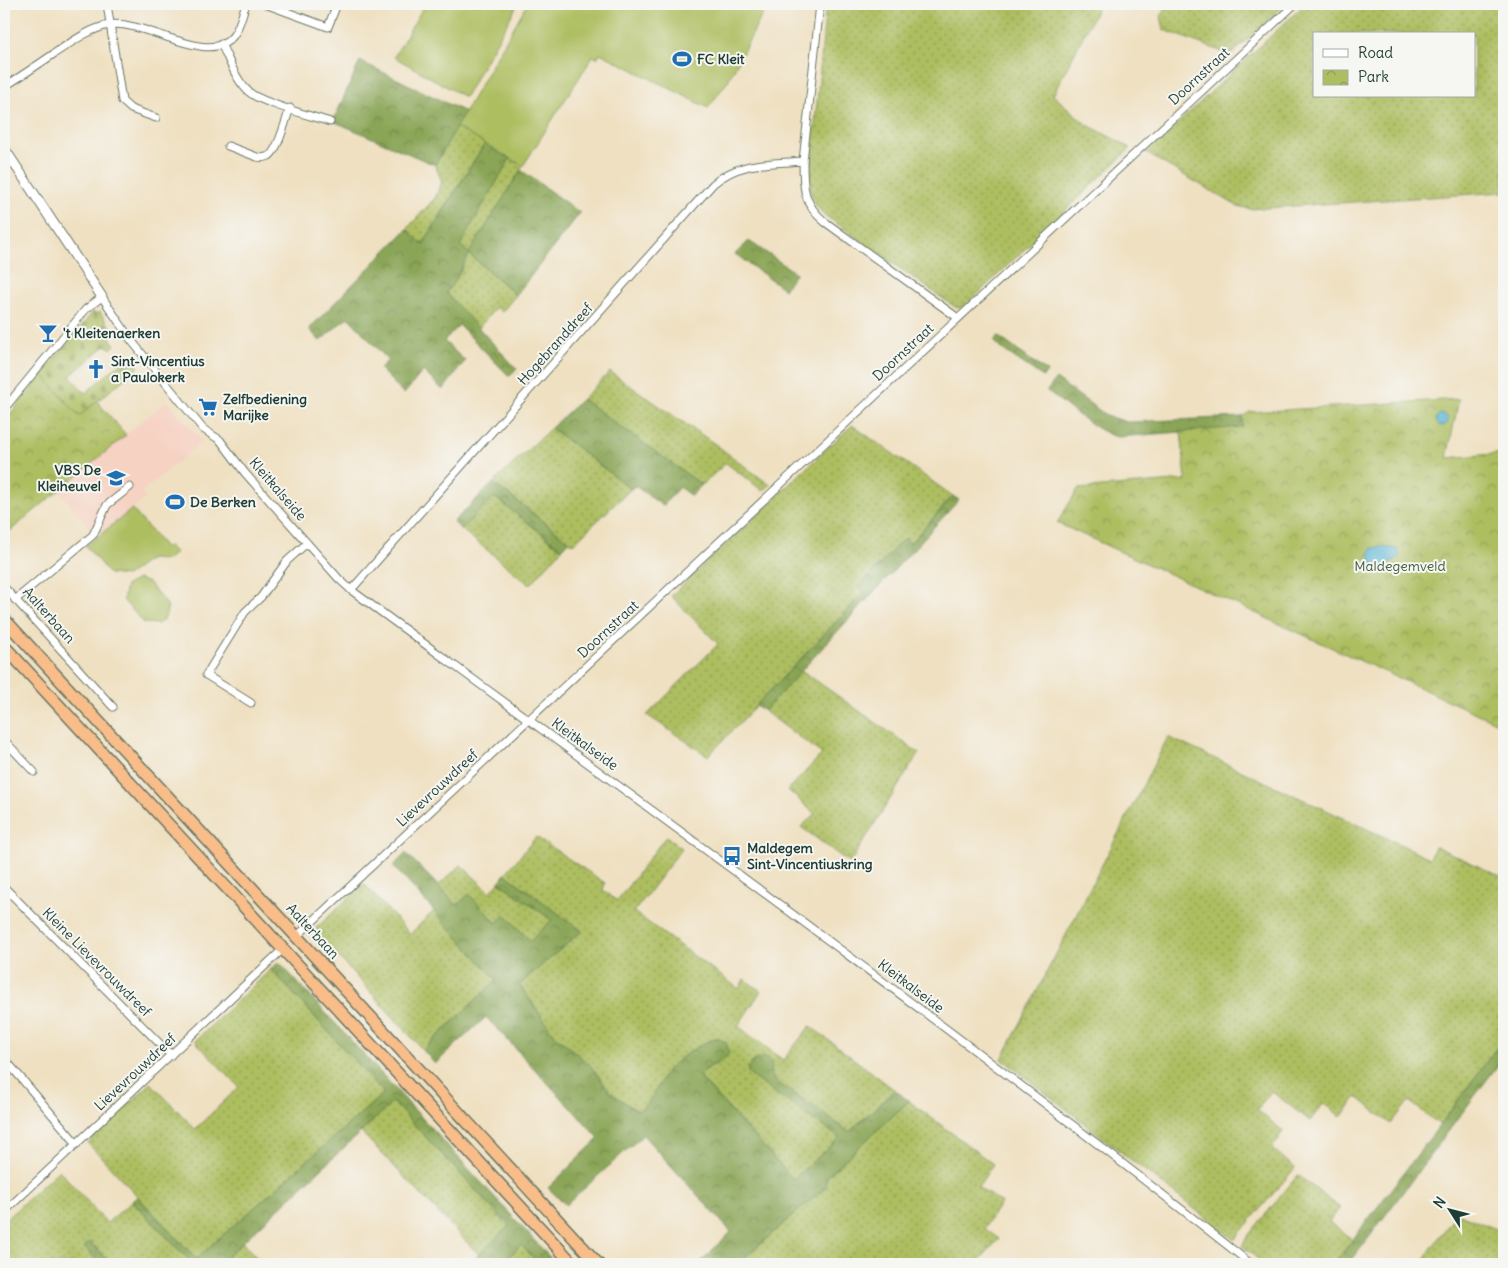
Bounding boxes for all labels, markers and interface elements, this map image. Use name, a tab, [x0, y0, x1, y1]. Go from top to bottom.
legend	[1313, 32, 1476, 98]
street label: Doornstraat	[1165, 43, 1233, 109]
text: Road	[1358, 43, 1393, 62]
sports icon: FC Kleit	[671, 48, 693, 70]
place label: FC Kleit	[697, 50, 745, 68]
text: Park	[1358, 67, 1389, 86]
street label: Hogebranddreef	[513, 299, 597, 389]
street label: Doornstraat	[869, 319, 937, 385]
bar icon: 't Kleitenaerken	[37, 322, 59, 344]
place label: 't Kleitenaerken	[63, 324, 160, 342]
place label: Sint-Vincentius a Paulokerk	[111, 352, 205, 386]
church icon: Sint-Vincentius a Paulokerk	[85, 358, 107, 380]
place label: Zelfbediening Marijke	[223, 390, 307, 424]
supermarket icon: Zelfbediening Marijke	[197, 396, 219, 418]
street label: Kleitkalseide	[246, 454, 310, 524]
place label: VBS De Kleiheuvel	[37, 461, 101, 495]
school or university icon: VBS De Kleiheuvel	[105, 467, 127, 489]
sports icon: De Berken	[164, 491, 186, 513]
place label: De Berken	[190, 493, 256, 511]
park label: Maldegemveld	[1354, 557, 1446, 575]
street label: Aalterbaan	[19, 583, 79, 647]
street label: Doornstraat	[574, 596, 642, 662]
street label: Kleitkalseide	[548, 714, 622, 774]
street label: Lievevrouwdreef	[392, 745, 482, 830]
place label: Maldegem Sint-Vincentiuskring	[747, 839, 873, 873]
bus stop icon: Maldegem Sint-Vincentiuskring	[721, 845, 743, 867]
street label: Aalterbaan	[283, 899, 343, 963]
street label: Kleine Lievevrouwdreef	[39, 904, 156, 1021]
street label: Kleitkalseide	[874, 955, 948, 1017]
street label: Lievevrouwdreef	[90, 1029, 180, 1114]
north arrow	[1426, 1186, 1476, 1236]
text: N	[1429, 1193, 1450, 1212]

